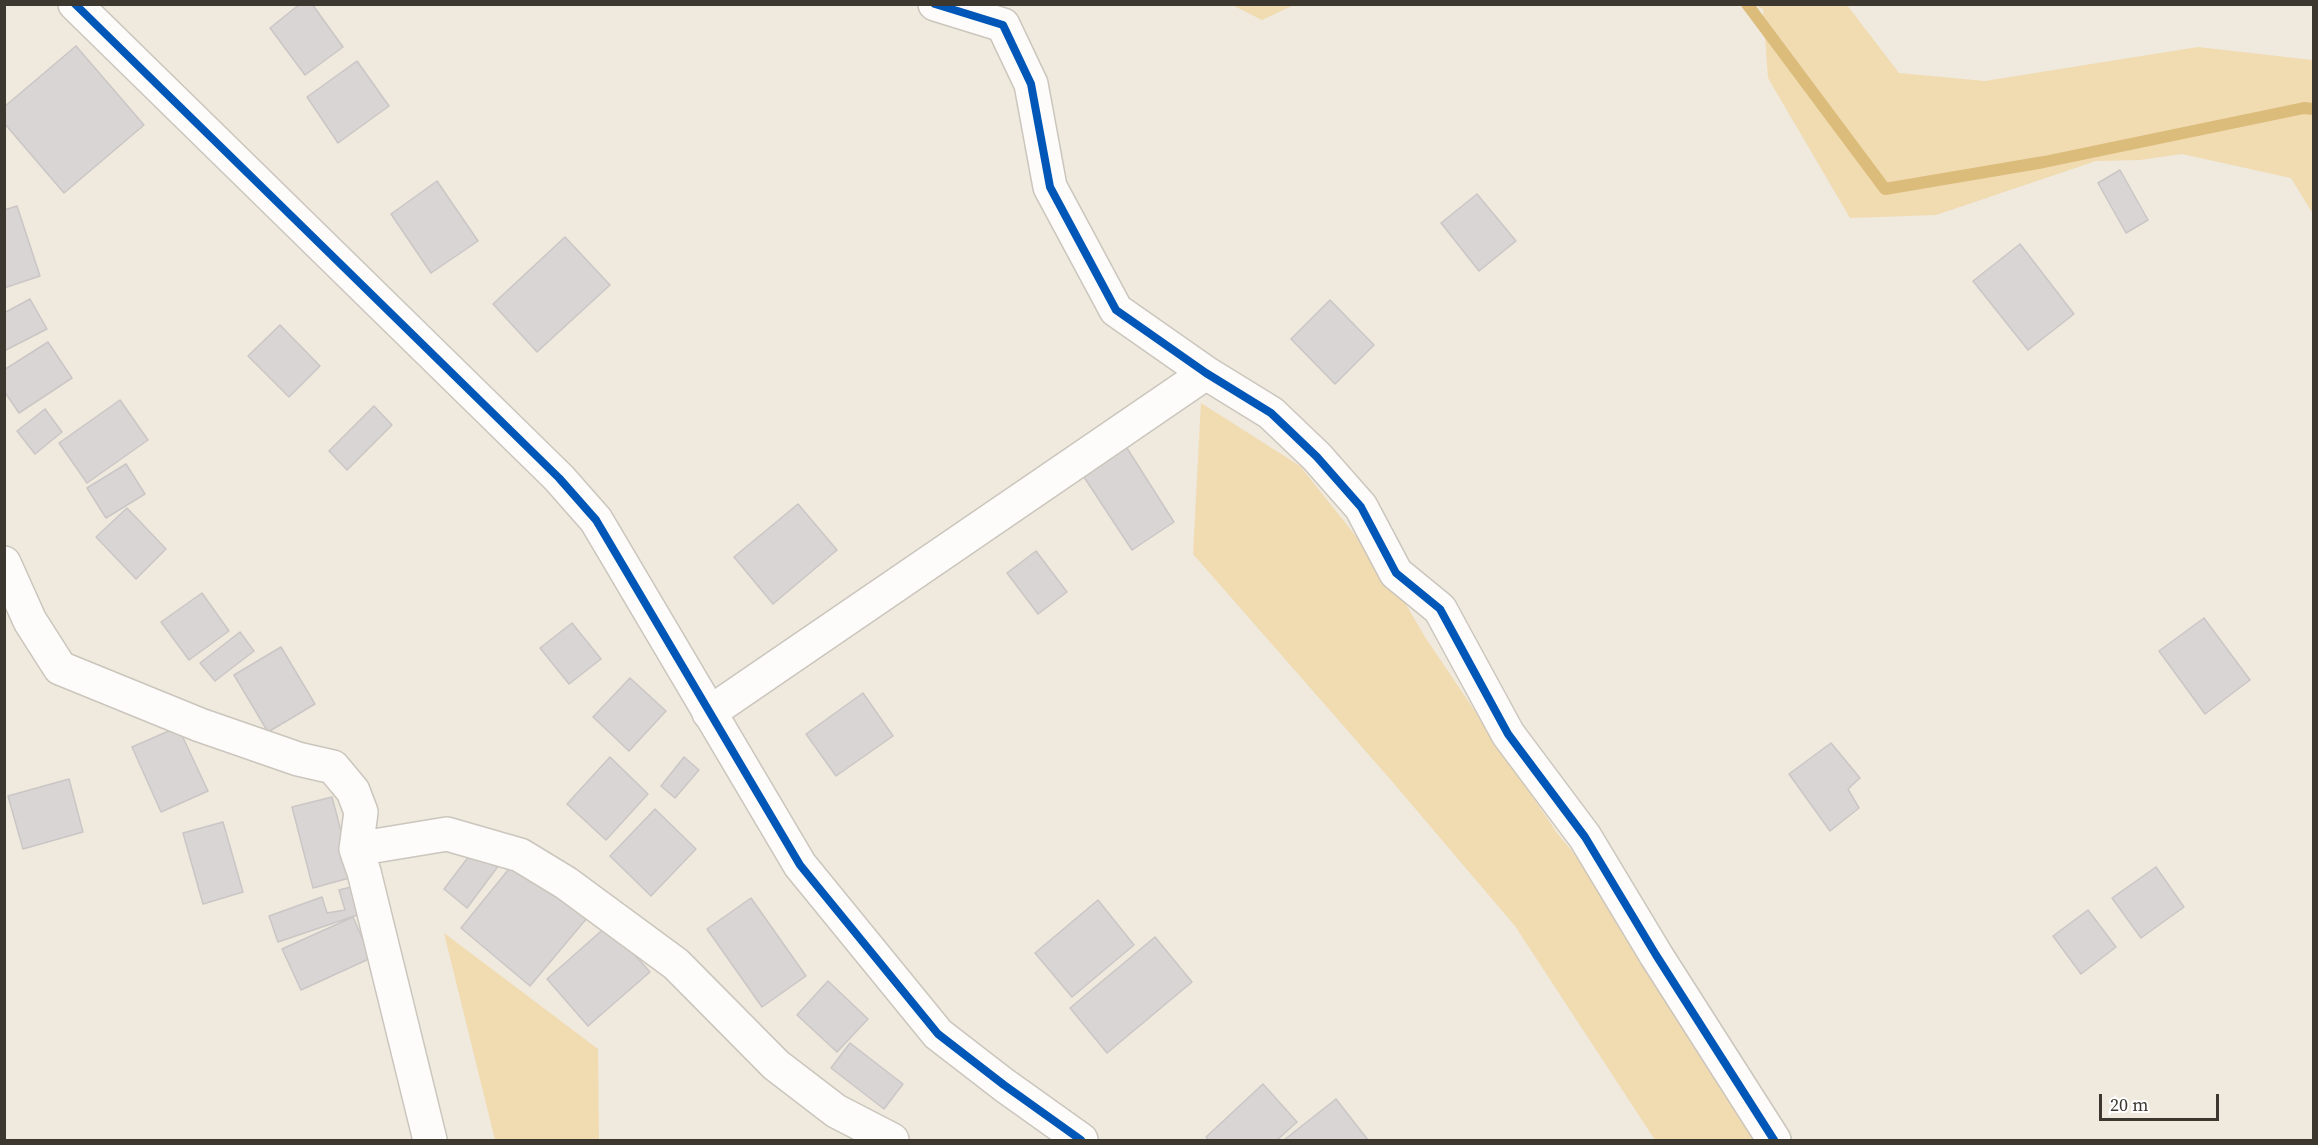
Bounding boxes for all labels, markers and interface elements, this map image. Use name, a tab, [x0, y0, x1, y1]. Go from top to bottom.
scale bar	[2102, 1082, 2222, 1120]
text: 20 m	[2110, 1092, 2148, 1117]

